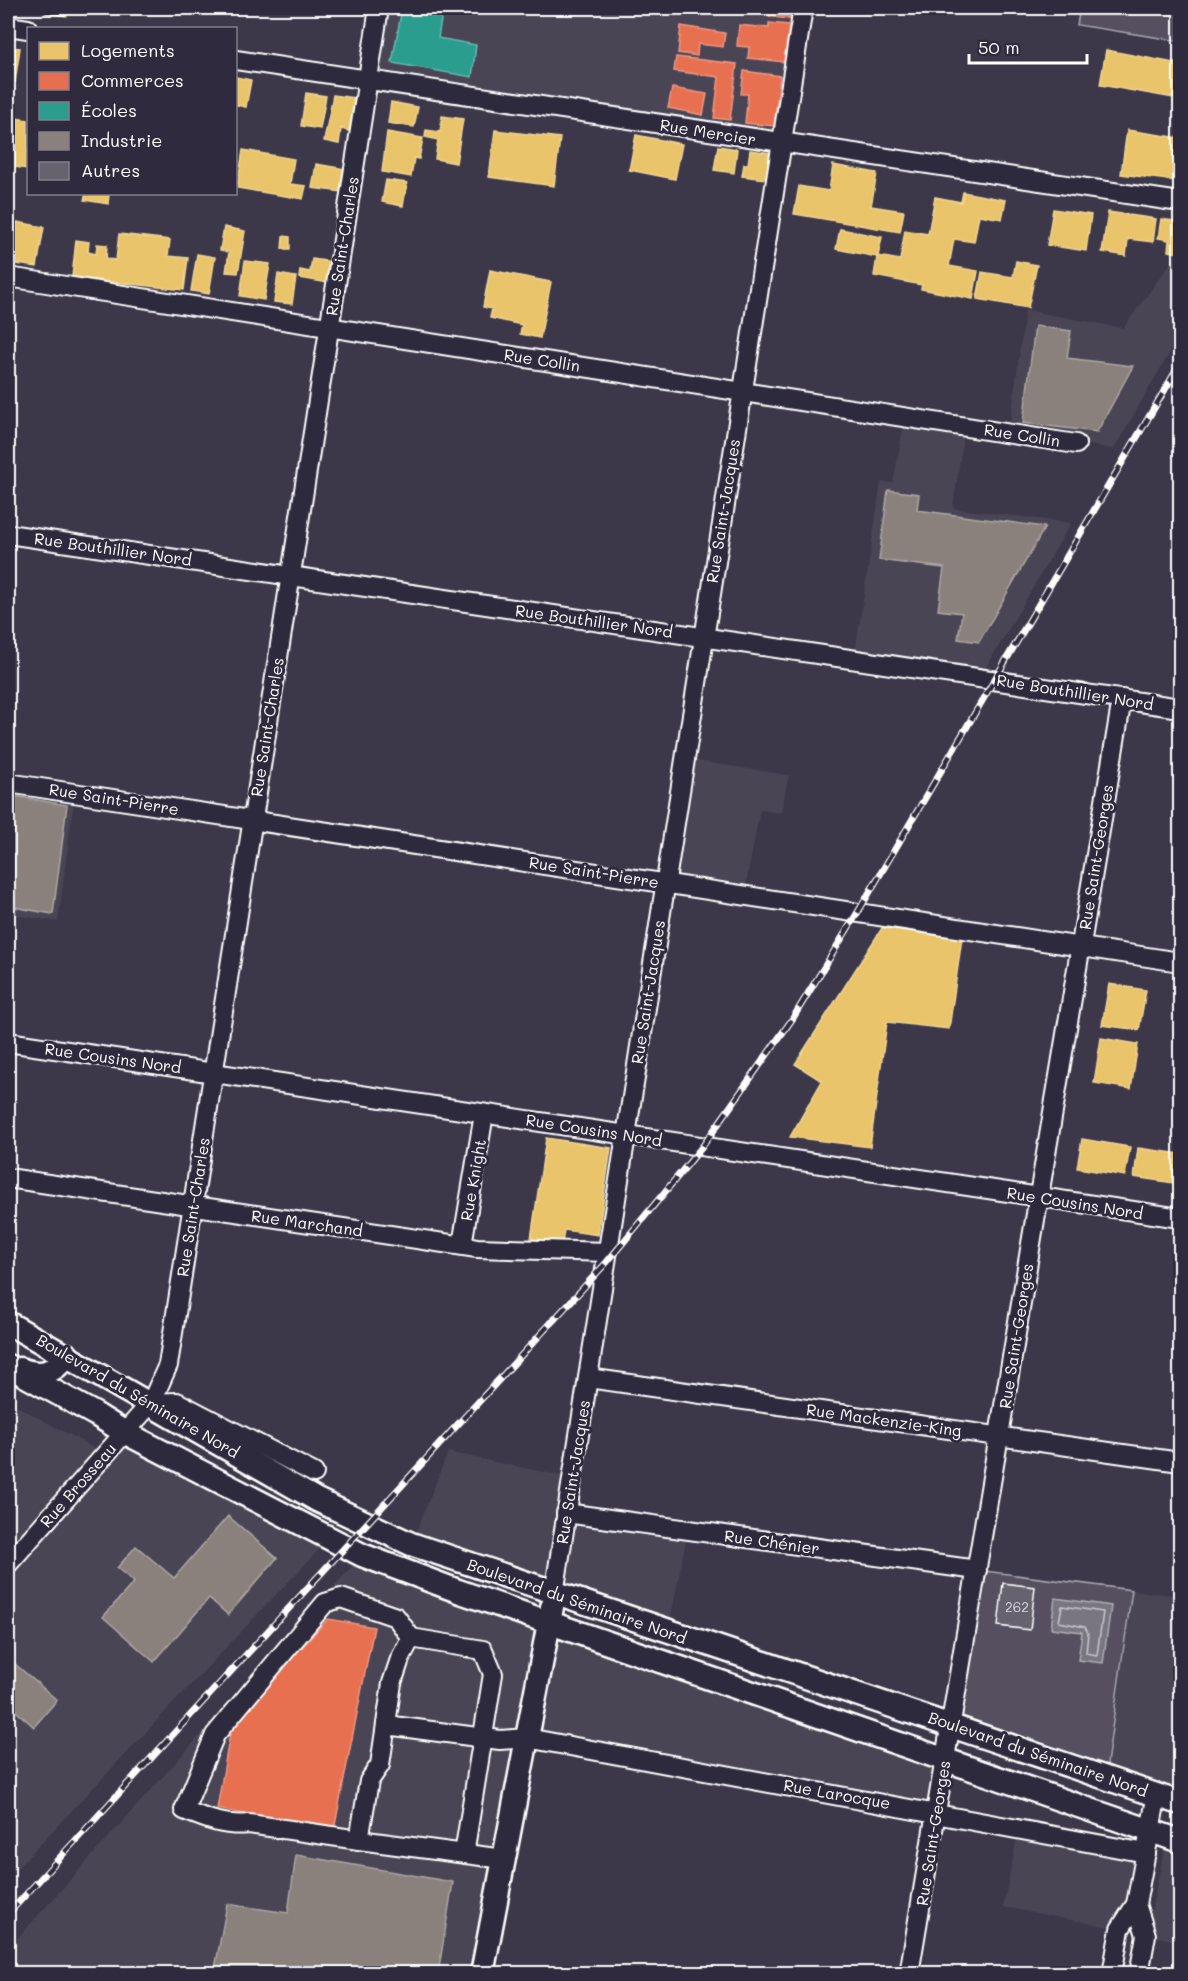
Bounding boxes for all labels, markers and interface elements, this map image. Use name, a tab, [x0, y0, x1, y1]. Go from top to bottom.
legend	[27, 27, 237, 195]
scale bar	[969, 27, 1088, 65]
text: 50 m	[978, 35, 1020, 59]
text: Logements	[81, 38, 175, 62]
text: Commerces	[81, 68, 184, 92]
text: Écoles	[81, 98, 137, 122]
street label: Rue Mercier	[659, 114, 758, 149]
text: Industrie	[81, 128, 162, 152]
text: Autres	[81, 158, 140, 182]
street label: Rue Saint-Charles	[320, 175, 363, 317]
street label: Rue Collin	[503, 343, 582, 376]
street label: Rue Collin	[983, 418, 1062, 451]
street label: Rue Saint-Jacques	[701, 437, 744, 584]
street label: Rue Bouthillier Nord	[33, 527, 193, 570]
street label: Rue Bouthillier Nord	[514, 599, 674, 642]
street label: Rue Saint-Charles	[245, 656, 288, 798]
street label: Rue Bouthillier Nord	[995, 669, 1155, 714]
street label: Rue Saint-Pierre	[48, 778, 180, 819]
street label: Rue Saint-Georges	[1074, 783, 1117, 931]
street label: Rue Saint-Pierre	[528, 851, 660, 892]
street label: Rue Saint-Jacques	[626, 918, 669, 1065]
street label: Rue Cousins Nord	[43, 1038, 183, 1077]
street label: Rue Cousins Nord	[524, 1108, 664, 1151]
street label: Rue Saint-Charles	[171, 1136, 214, 1278]
street label: Rue Knight	[455, 1137, 490, 1223]
street label: Rue Cousins Nord	[1005, 1181, 1145, 1224]
street label: Rue Marchand	[250, 1204, 364, 1241]
street label: Rue Saint-Georges	[994, 1262, 1037, 1410]
street label: Boulevard du Séminaire Nord	[33, 1329, 243, 1462]
street label: Rue Saint-Jacques	[551, 1398, 594, 1545]
street label: Rue Mackenzie-King	[805, 1398, 963, 1441]
street label: Rue Brosseau	[35, 1438, 120, 1531]
street label: Rue Chénier	[723, 1524, 821, 1559]
street label: Boulevard du Séminaire Nord	[465, 1553, 690, 1648]
house number: 262	[1005, 1597, 1029, 1616]
street label: Boulevard du Séminaire Nord	[926, 1706, 1151, 1801]
street label: Rue Saint-Georges	[911, 1759, 954, 1907]
street label: Rue Larocque	[782, 1774, 892, 1813]

